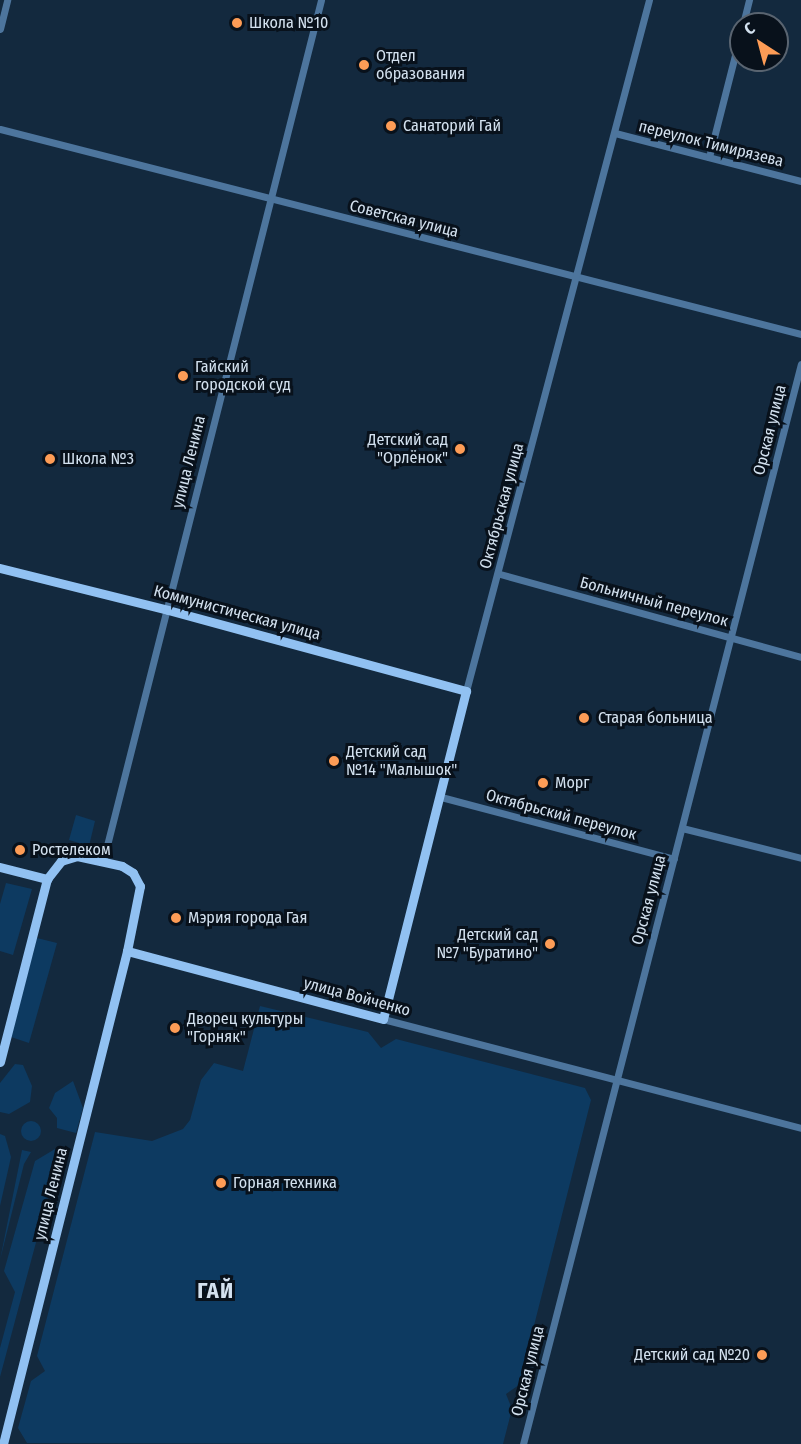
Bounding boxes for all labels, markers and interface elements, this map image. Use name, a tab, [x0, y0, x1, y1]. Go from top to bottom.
north arrow	[729, 12, 789, 72]
place label: Школа №10	[249, 13, 328, 33]
marker: Школа №10	[230, 16, 244, 30]
text: С	[740, 19, 758, 39]
place label: Отдел образования	[376, 46, 465, 84]
marker: Отдел образования	[357, 58, 371, 72]
place label: Санаторий Гай	[403, 116, 501, 136]
street label: переулок Тимирязева	[637, 117, 785, 171]
marker: Санаторий Гай	[384, 119, 398, 133]
street label: Советская улица	[348, 196, 460, 242]
place label: Гайский городской суд	[195, 357, 291, 395]
marker: Гайский городской суд	[176, 369, 190, 383]
street label: Орская улица	[750, 383, 790, 477]
street label: улица Ленина	[168, 414, 210, 510]
place label: Детский сад "Орлёнок"	[368, 430, 448, 468]
street label: Октябрьская улица	[476, 441, 528, 571]
marker: Детский сад "Орлёнок"	[453, 442, 467, 456]
place label: Школа №3	[62, 449, 134, 469]
marker: Школа №3	[43, 452, 57, 466]
street label: Больничный переулок	[578, 573, 730, 631]
street label: Коммунистическая улица	[152, 581, 322, 645]
place label: Старая больница	[598, 708, 713, 728]
marker: Старая больница	[575, 709, 593, 727]
place label: Детский сад №14 "Малышок"	[346, 742, 457, 780]
marker: Детский сад №14 "Малышок"	[327, 754, 341, 768]
place label: Морг	[555, 773, 589, 793]
marker: Морг	[536, 776, 550, 790]
street label: Октябрьский переулок	[484, 786, 638, 844]
place label: Ростелеком	[32, 840, 111, 860]
marker: Ростелеком	[13, 843, 27, 857]
street label: Орская улица	[628, 853, 670, 947]
place label: Мэрия города Гая	[188, 908, 307, 928]
marker: Мэрия города Гая	[169, 911, 183, 925]
place label: Детский сад №7 "Буратино"	[436, 925, 538, 963]
marker: Детский сад №7 "Буратино"	[543, 937, 557, 951]
street label: улица Войченко	[302, 974, 412, 1020]
place label: Дворец культуры "Горняк"	[187, 1009, 303, 1047]
marker: Дворец культуры "Горняк"	[168, 1021, 182, 1035]
street label: улица Ленина	[30, 1146, 72, 1242]
place label: Горная техника	[233, 1173, 337, 1193]
marker: Горная техника	[214, 1176, 228, 1190]
district label: ГАЙ	[197, 1278, 235, 1304]
street label: Орская улица	[508, 1324, 548, 1418]
place label: Детский сад №20	[634, 1345, 750, 1365]
marker: Детский сад №20	[755, 1348, 769, 1362]

